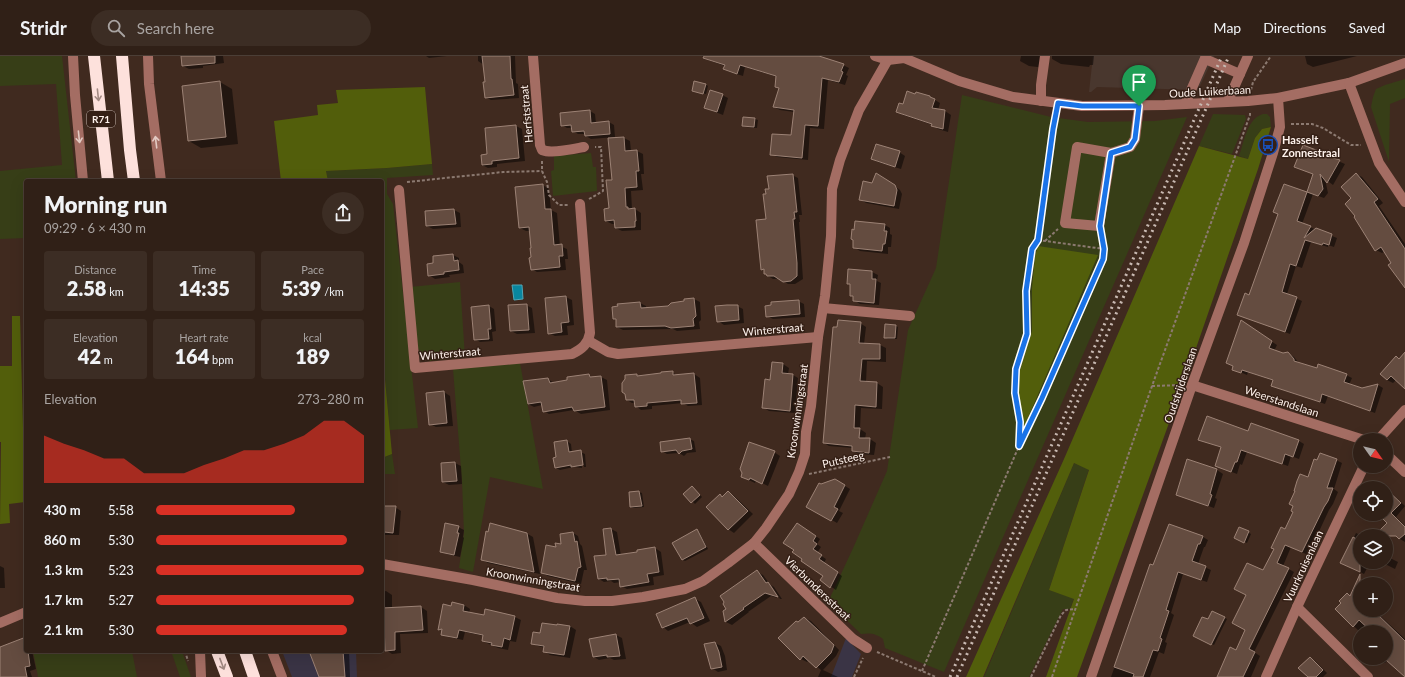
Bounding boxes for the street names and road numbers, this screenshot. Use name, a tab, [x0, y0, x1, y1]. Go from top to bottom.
street label: Oude Luikerbaan	[1169, 82, 1251, 100]
street label: Herfststraat	[517, 84, 535, 143]
road number: R71	[87, 111, 115, 127]
street label: Winterstraat	[742, 320, 804, 338]
street label: Winterstraat	[419, 344, 481, 362]
street label: Oudstrijderslaan	[1161, 345, 1199, 425]
street label: Kroonwinningstraat	[784, 363, 810, 459]
street label: Weerstandslaan	[1243, 383, 1321, 419]
street label: Putsteeg	[821, 448, 866, 470]
street label: Vuurkruisenlaan	[1281, 528, 1325, 604]
street label: Vierbundersstraat	[782, 553, 854, 623]
street label: Kroonwinningstraat	[485, 564, 581, 594]

